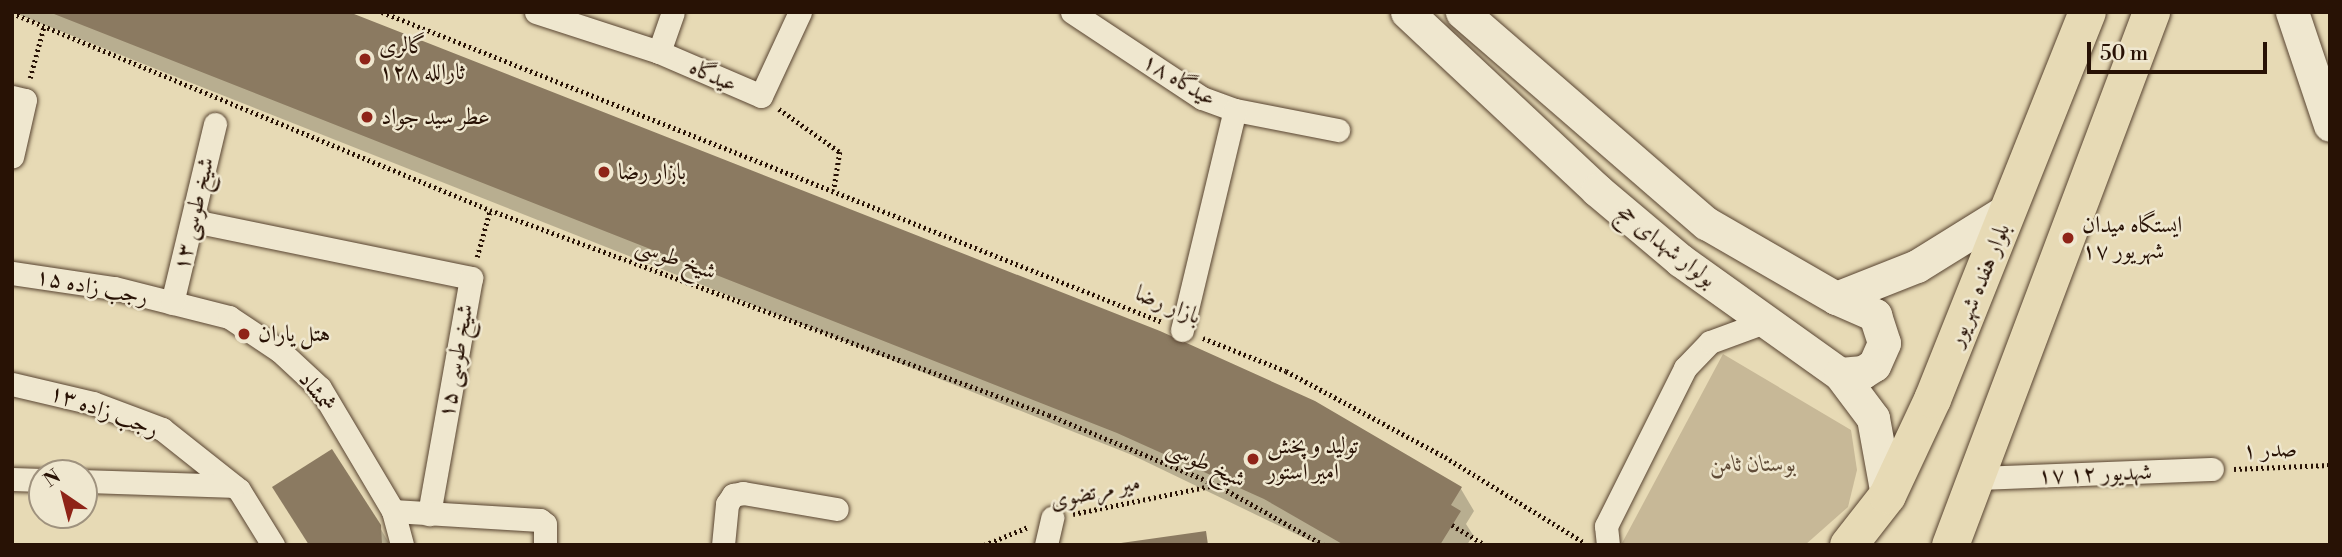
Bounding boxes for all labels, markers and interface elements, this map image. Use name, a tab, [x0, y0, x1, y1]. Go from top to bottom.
scale bar	[2090, 28, 2270, 72]
place label: گالری ثارالله ۱۲۸	[379, 32, 465, 86]
text: 50 m	[2100, 41, 2148, 67]
street label: عیدگاه ۱۸	[1137, 47, 1221, 113]
marker: گالری ثارالله ۱۲۸	[357, 51, 373, 67]
street label: عیدگاه	[685, 53, 741, 99]
place label: عطر سید جواد	[381, 103, 490, 131]
marker: عطر سید جواد	[359, 109, 375, 125]
street label: شیخ طوسی ۱۳	[168, 155, 220, 273]
place label: بازار رضا	[618, 158, 686, 186]
marker: بازار رضا	[596, 164, 612, 180]
street label: بولوار شهدای حج	[1611, 198, 1721, 294]
place label: ایستگاه میدان ۱۷ شهریور	[2082, 211, 2182, 265]
street label: بلوار هفده شهریور	[1942, 219, 2016, 351]
marker: ایستگاه میدان ۱۷ شهریور	[2060, 230, 2076, 246]
street label: شیخ طوسی	[632, 232, 720, 286]
street label: رجب زاده ۱۵	[33, 263, 151, 311]
street label: بازار رضا	[1131, 279, 1205, 331]
street label: ۱۵ شیخ طوسی	[432, 302, 480, 420]
place label: هتل یاران	[258, 320, 331, 348]
marker: هتل یاران	[236, 326, 252, 342]
street label: شمشاد	[292, 366, 342, 418]
street label: رجب زاده ۱۳	[46, 379, 162, 443]
place label: تولید و پخش امیر استور	[1267, 432, 1358, 486]
street label: شیخ طوسی	[1162, 434, 1250, 494]
street label: صدر ۱	[2242, 435, 2298, 465]
park label: بوستان ثامن	[1710, 450, 1796, 478]
marker: تولید و پخش امیر استور	[1245, 451, 1261, 467]
street label: ۱۷ شهدیور ۱۲	[2038, 458, 2152, 490]
north arrow	[28, 459, 98, 529]
text: N	[39, 464, 65, 493]
street label: میر مرتضوی	[1047, 469, 1143, 515]

